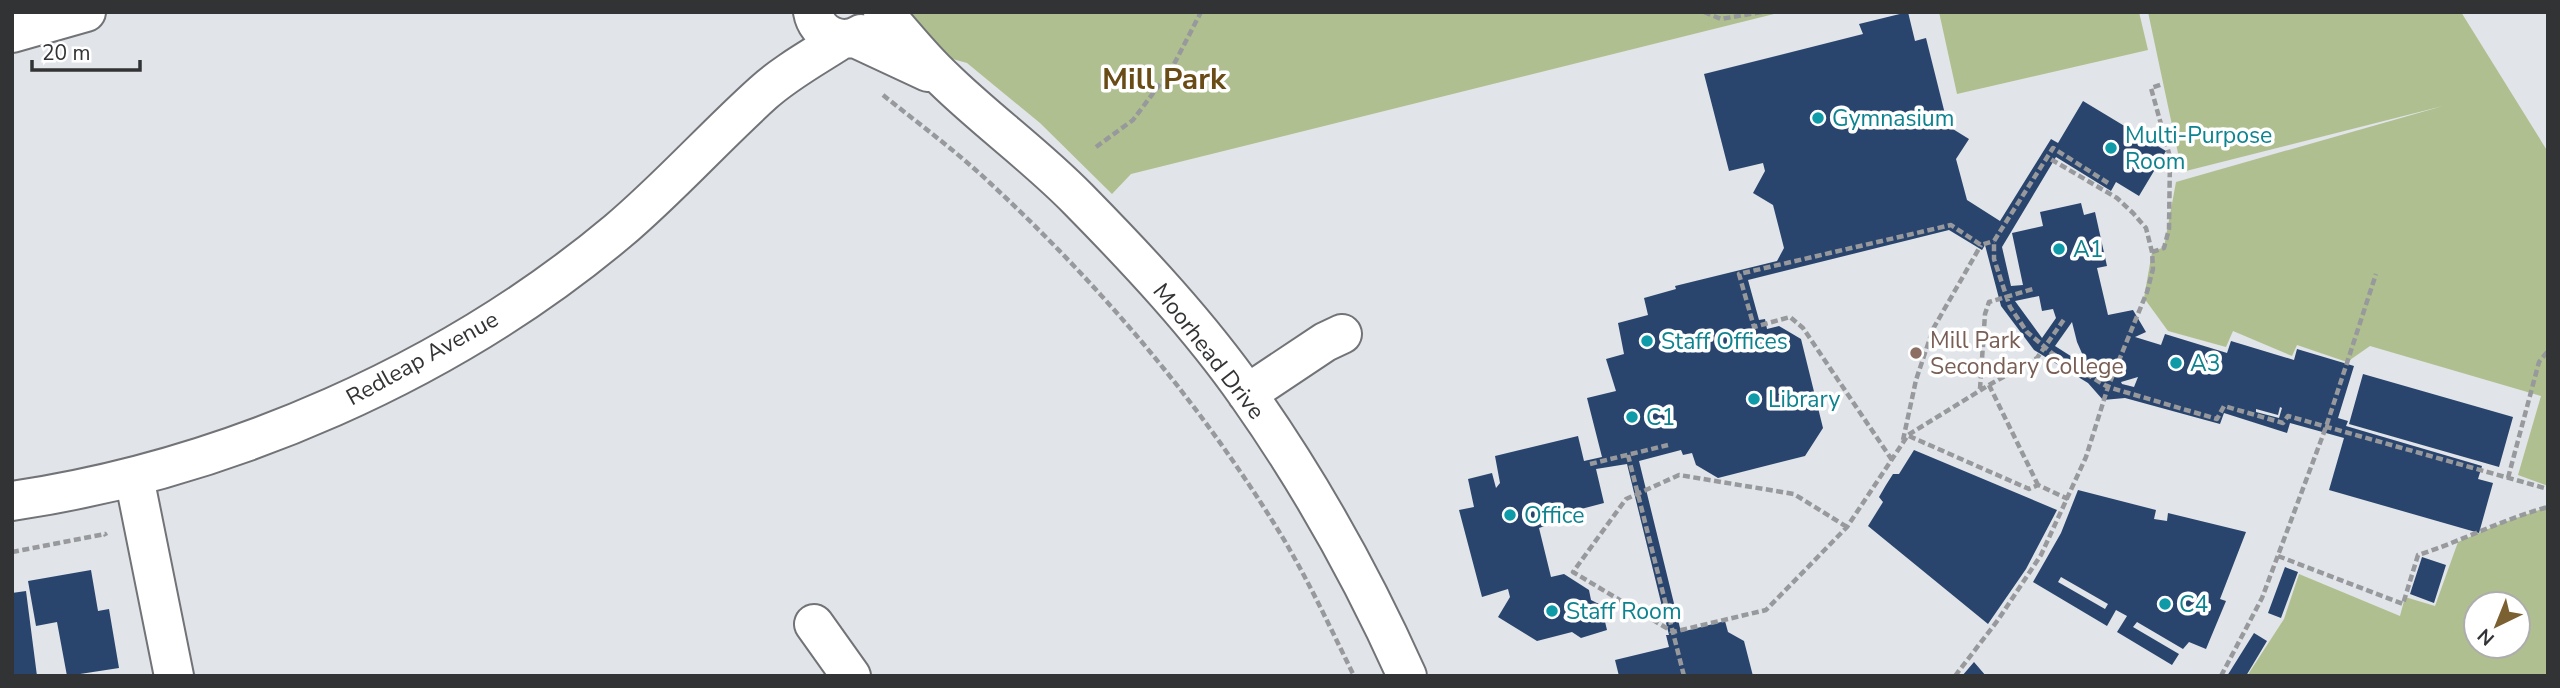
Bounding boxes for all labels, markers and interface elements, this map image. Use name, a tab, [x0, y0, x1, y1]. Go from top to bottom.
scale bar	[32, 28, 140, 72]
text: 20 m	[42, 39, 91, 67]
district label: Mill Park	[1102, 59, 1227, 100]
place label: Gymnasium	[1832, 103, 1954, 134]
marker: Gymnasium	[1810, 110, 1826, 126]
place label: Multi-Purpose Room	[2125, 120, 2272, 177]
marker: Multi-Purpose Room	[2103, 140, 2119, 156]
place label: A1	[2073, 234, 2104, 265]
marker: A1	[2051, 241, 2067, 257]
street label: Moorhead Drive	[1146, 277, 1272, 426]
street label: Redleap Avenue	[341, 304, 504, 413]
place label: Mill Park Secondary College	[1930, 325, 2124, 382]
place label: Staff Offices	[1661, 326, 1788, 357]
marker: Staff Offices	[1639, 333, 1655, 349]
marker: Mill Park Secondary College	[1908, 345, 1924, 361]
place label: A3	[2190, 348, 2221, 379]
marker: A3	[2168, 355, 2184, 371]
place label: Library	[1768, 384, 1840, 415]
marker: Library	[1746, 391, 1762, 407]
place label: C1	[1646, 402, 1675, 433]
marker: C1	[1624, 409, 1640, 425]
place label: Office	[1524, 500, 1584, 531]
marker: Office	[1502, 507, 1518, 523]
place label: C4	[2179, 589, 2208, 620]
north arrow	[2462, 590, 2532, 660]
place label: Staff Room	[1566, 596, 1682, 627]
marker: C4	[2157, 596, 2173, 612]
marker: Staff Room	[1544, 603, 1560, 619]
text: N	[2472, 622, 2500, 651]

